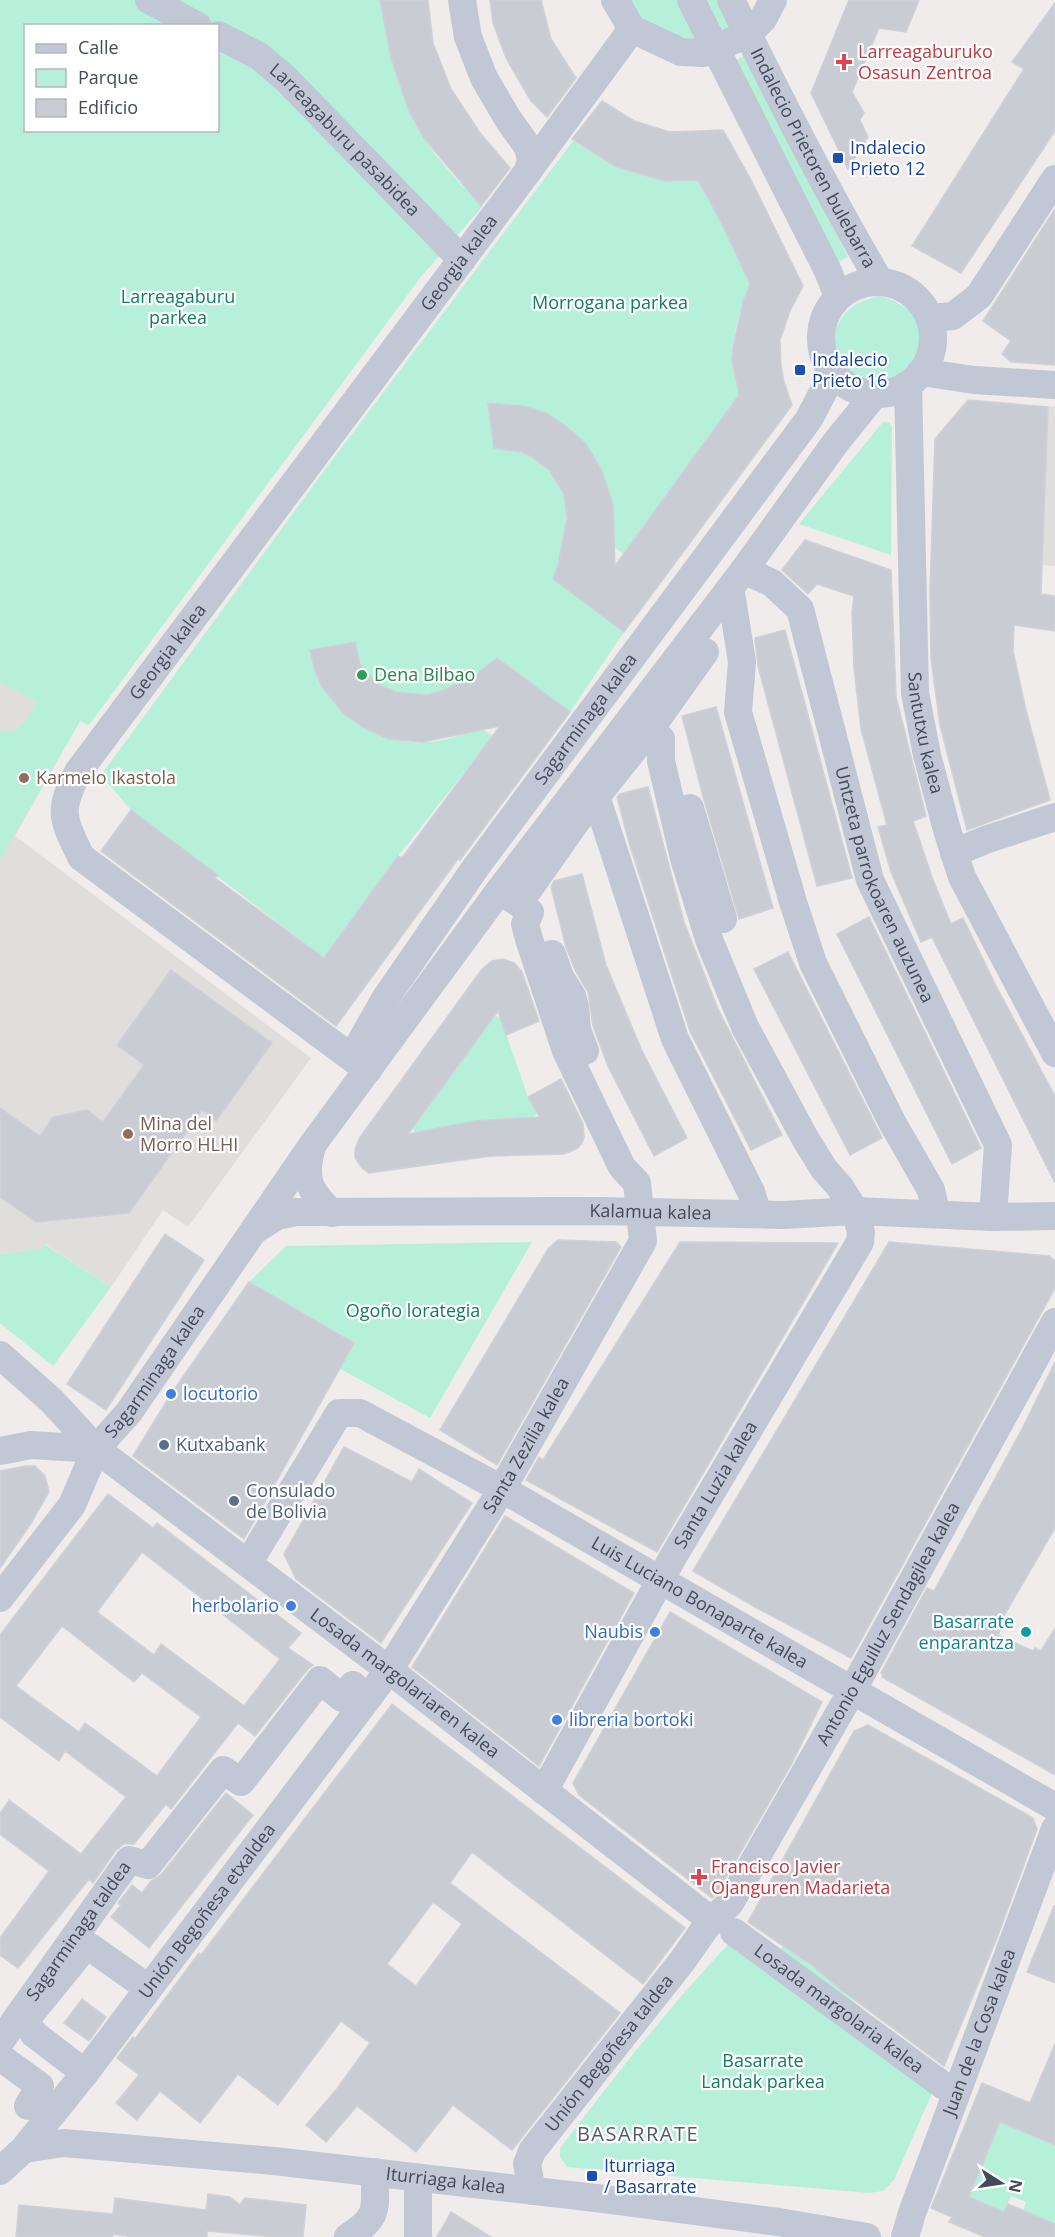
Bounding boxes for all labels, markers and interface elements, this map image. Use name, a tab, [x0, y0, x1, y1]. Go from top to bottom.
legend	[24, 24, 219, 132]
text: Calle	[78, 35, 119, 59]
place label: Larreagaburuko Osasun Zentroa	[858, 39, 993, 84]
street label: Indalecio Prietoren bulebarra	[746, 43, 882, 272]
marker: Larreagaburuko Osasun Zentroa	[835, 53, 853, 71]
street label: Larreagaburu pasabidea	[265, 57, 426, 221]
text: Parque	[78, 65, 138, 89]
text: Edificio	[78, 95, 138, 119]
place label: Indalecio Prieto 12	[850, 135, 926, 180]
marker: Indalecio Prieto 12	[831, 151, 845, 165]
street label: Georgia kalea	[414, 209, 502, 315]
park label: Larreagaburu parkea	[121, 284, 235, 329]
park label: Morrogana parkea	[532, 290, 688, 314]
place label: Indalecio Prieto 16	[812, 347, 888, 392]
marker: Indalecio Prieto 16	[793, 363, 807, 377]
street label: Georgia kalea	[123, 598, 211, 705]
street label: Sagarminaga kalea	[528, 648, 642, 789]
place label: Dena Bilbao	[374, 662, 475, 686]
marker: Dena Bilbao	[355, 668, 369, 682]
street label: Santutxu kalea	[904, 672, 950, 796]
street label: Untzeta parrokoaren auzunea	[830, 763, 940, 1006]
place label: Karmelo Ikastola	[36, 765, 176, 789]
marker: Karmelo Ikastola	[17, 771, 31, 785]
place label: Mina del Morro HLHI	[140, 1111, 238, 1156]
marker: Mina del Morro HLHI	[121, 1127, 135, 1141]
street label: Kalamua kalea	[589, 1198, 712, 1224]
park label: Ogoño lorategia	[346, 1298, 480, 1322]
street label: Sagarminaga kalea	[99, 1300, 210, 1443]
street label: Santa Zezilia kalea	[477, 1373, 574, 1518]
place label: locutorio	[183, 1381, 258, 1405]
marker: locutorio	[164, 1387, 178, 1401]
street label: Santa Luzia kalea	[668, 1416, 762, 1553]
place label: Kutxabank	[176, 1432, 266, 1456]
marker: Kutxabank	[157, 1438, 171, 1452]
place label: Consulado de Bolivia	[246, 1478, 335, 1523]
marker: Consulado de Bolivia	[227, 1494, 241, 1508]
street label: Antonio Eguiluz Sendagilea kalea	[810, 1497, 965, 1749]
street label: Luis Luciano Bonaparte kalea	[588, 1530, 813, 1673]
place label: herbolario	[191, 1593, 279, 1617]
marker: herbolario	[284, 1599, 298, 1613]
street label: Losada margolariaren kalea	[306, 1602, 505, 1763]
place label: Basarrate enparantza	[919, 1609, 1014, 1654]
place label: Naubis	[584, 1619, 643, 1643]
marker: Naubis	[648, 1625, 662, 1639]
marker: Basarrate enparantza	[1019, 1625, 1033, 1639]
place label: libreria bortoki	[569, 1707, 694, 1731]
marker: libreria bortoki	[550, 1713, 564, 1727]
street label: Unión Begoñesa etxaldea	[133, 1818, 280, 2003]
place label: Francisco Javier Ojanguren Madarieta	[711, 1854, 890, 1899]
street label: Sagarminaga taldea	[20, 1856, 136, 2005]
marker: Francisco Javier Ojanguren Madarieta	[692, 1870, 706, 1884]
street label: Losada margolaria kalea	[750, 1938, 929, 2078]
street label: Juan de la Cosa kalea	[936, 1945, 1020, 2120]
street label: Unión Begoñesa taldea	[539, 1969, 678, 2136]
park label: Basarrate Landak parkea	[701, 2048, 825, 2093]
district label: BASARRATE	[577, 2120, 699, 2147]
place label: Iturriaga / Basarrate	[604, 2153, 697, 2198]
north arrow	[971, 2153, 1031, 2213]
street label: Iturriaga kalea	[385, 2161, 507, 2199]
marker: Iturriaga / Basarrate	[585, 2169, 599, 2183]
text: N	[1004, 2177, 1028, 2195]

